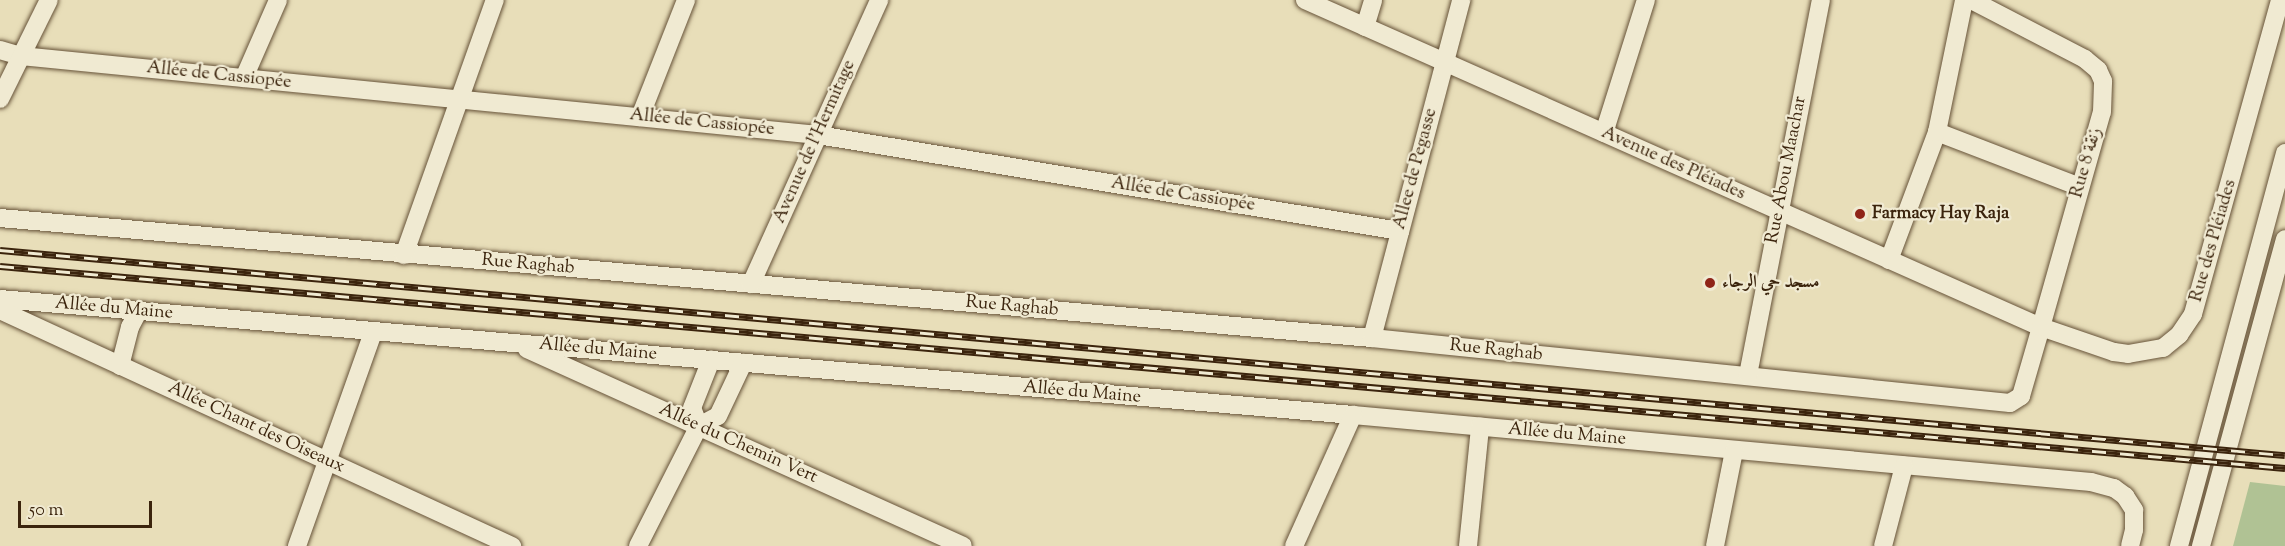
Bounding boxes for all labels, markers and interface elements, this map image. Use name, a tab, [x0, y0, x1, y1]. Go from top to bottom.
street label: Avenue de l'Hermitage	[769, 57, 861, 227]
street label: Allée de Cassiopée	[146, 58, 292, 94]
street label: Rue Abou Maachar	[1762, 95, 1812, 245]
street label: Allée de Cassiopée	[629, 105, 775, 141]
street label: Allee de Pegasse	[1389, 106, 1443, 232]
street label: Avenue des Pléiades	[1598, 123, 1748, 205]
street label: Rue 8 زنقة	[2067, 125, 2107, 201]
street label: Allée de Cassiopée	[1109, 173, 1257, 217]
street label: Rue des Pléiades	[2186, 177, 2242, 305]
place label: Farmacy Hay Raja	[1872, 203, 2009, 225]
marker: Farmacy Hay Raja	[1853, 207, 1867, 221]
street label: Rue Raghab	[481, 250, 575, 280]
place label: مسجد حي الرجاء	[1722, 272, 1820, 294]
marker: مسجد حي الرجاء	[1703, 276, 1717, 290]
street label: Rue Raghab	[965, 292, 1059, 322]
street label: Allée du Maine	[54, 293, 174, 325]
street label: Allée du Maine	[538, 334, 658, 366]
street label: Rue Raghab	[1448, 335, 1544, 367]
street label: Allée du Maine	[1022, 377, 1142, 409]
street label: Allée Chant des Oiseaux	[164, 378, 348, 478]
street label: Allée du Chemin Vert	[655, 399, 821, 489]
street label: Allée du Maine	[1507, 419, 1627, 451]
scale bar	[21, 489, 154, 527]
text: 50 m	[29, 498, 63, 524]

